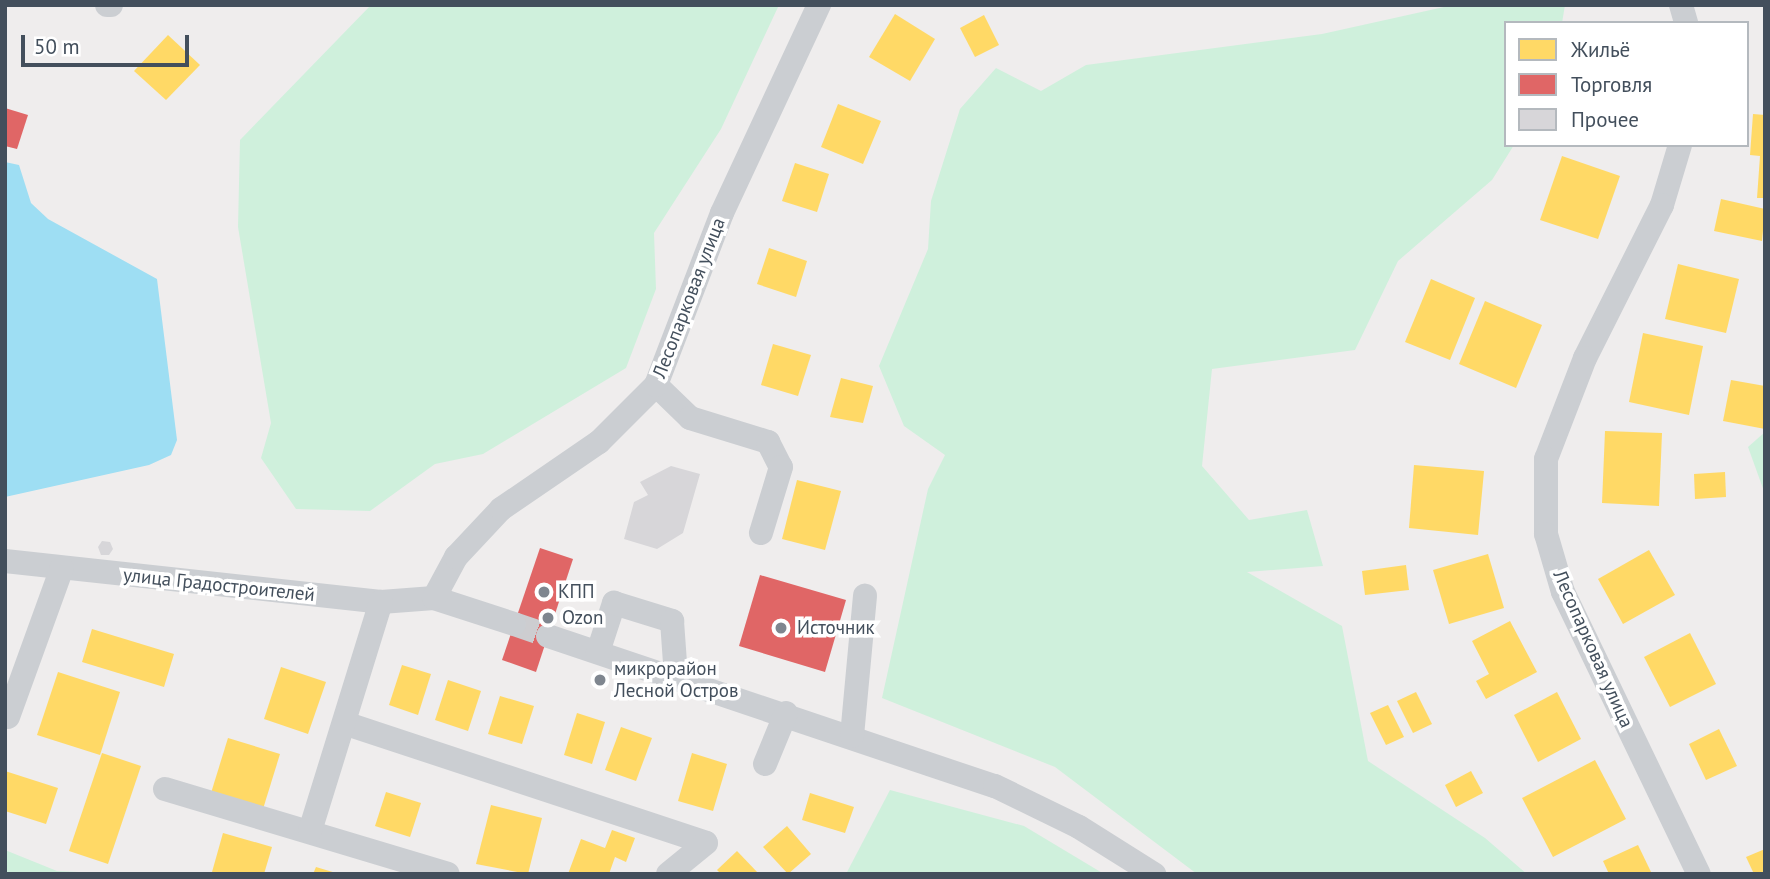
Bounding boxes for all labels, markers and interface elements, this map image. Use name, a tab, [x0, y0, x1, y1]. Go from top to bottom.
scale bar	[24, 21, 192, 65]
legend	[1504, 21, 1749, 147]
text: 50 m	[34, 33, 80, 60]
text: Жильё	[1571, 36, 1630, 63]
text: Торговля	[1571, 71, 1652, 98]
text: Прочее	[1571, 106, 1639, 133]
street label: Лесопарковая улица	[648, 215, 730, 381]
street label: улица Градостроителей	[122, 564, 316, 606]
street label: Лесопарковая улица	[1548, 567, 1638, 731]
place label: КПП	[558, 581, 595, 603]
marker: КПП	[536, 584, 552, 600]
place label: Ozon	[562, 607, 603, 629]
marker: Ozon	[540, 610, 556, 626]
place label: Источник	[797, 617, 875, 639]
marker: Источник	[771, 618, 791, 638]
place label: микрорайон Лесной Остров	[614, 658, 739, 702]
marker: микрорайон Лесной Остров	[592, 672, 608, 688]

